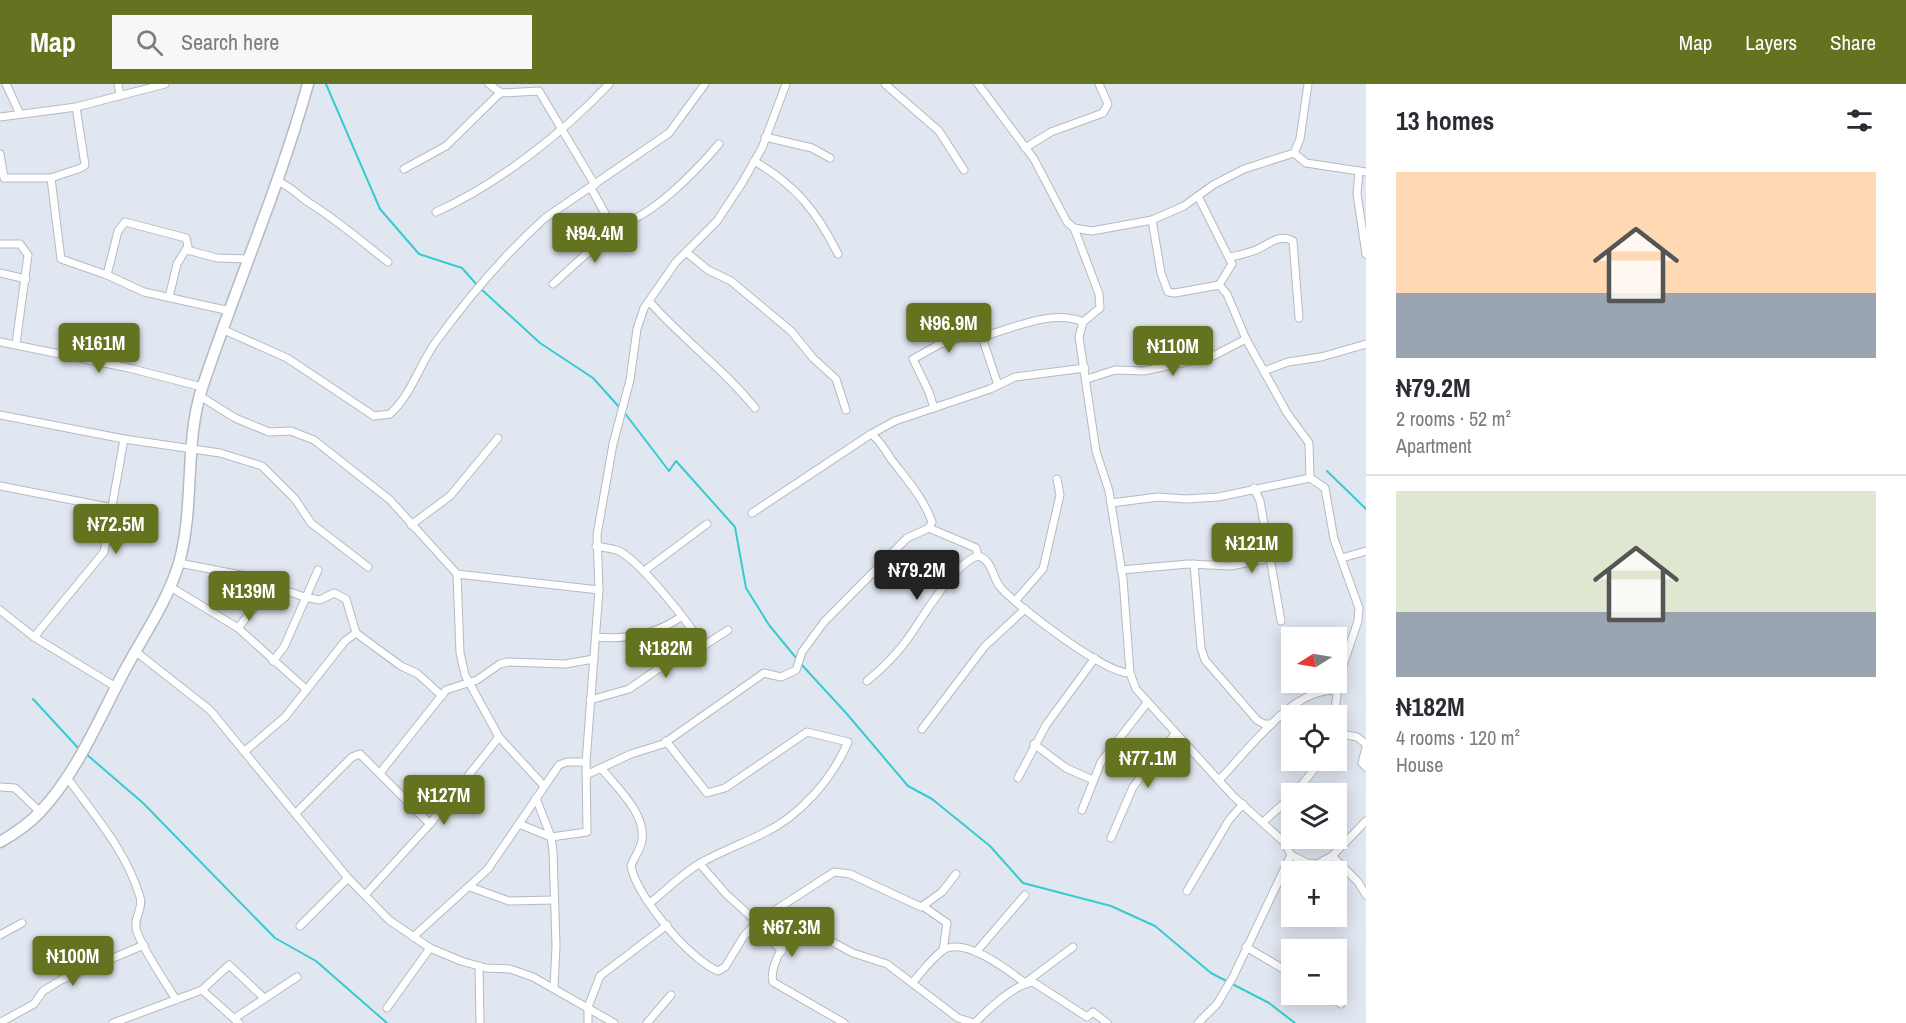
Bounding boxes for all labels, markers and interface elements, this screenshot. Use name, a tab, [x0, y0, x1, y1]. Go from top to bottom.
search box	[112, 15, 532, 69]
text: Map	[30, 23, 76, 61]
icon: search	[133, 26, 166, 59]
text: Search here	[181, 27, 279, 57]
text: Map	[1679, 28, 1712, 57]
text: Layers	[1745, 28, 1797, 57]
text: Share	[1830, 28, 1876, 57]
text: 13 homes	[1396, 103, 1494, 138]
icon: filters	[1843, 104, 1876, 137]
icon: home	[1582, 211, 1690, 319]
pin: ₦94.4M	[546, 213, 644, 264]
text: ₦94.4M	[566, 219, 624, 246]
pin: ₦96.9M	[900, 303, 998, 354]
text: ₦96.9M	[920, 309, 978, 336]
pin: ₦161M	[57, 323, 141, 374]
pin: ₦110M	[1131, 326, 1215, 377]
text: ₦161M	[73, 329, 125, 356]
text: ₦110M	[1147, 332, 1199, 359]
text: ₦79.2M	[1396, 370, 1471, 405]
text: 2 rooms · 52 m²	[1396, 405, 1511, 432]
text: Apartment	[1396, 432, 1472, 459]
pin: ₦72.5M	[67, 504, 165, 555]
text: ₦72.5M	[87, 510, 145, 537]
pin: ₦121M	[1210, 523, 1294, 574]
text: ₦121M	[1226, 529, 1278, 556]
icon: home	[1582, 530, 1690, 638]
pin: ₦79.2M	[868, 550, 966, 601]
text: ₦79.2M	[888, 556, 946, 583]
pin: ₦139M	[207, 571, 291, 622]
text: ₦139M	[223, 577, 275, 604]
north arrow	[1281, 627, 1347, 693]
map controls	[1281, 627, 1347, 1005]
pin: ₦182M	[624, 628, 708, 679]
text: ₦182M	[640, 634, 692, 661]
text: ₦182M	[1396, 689, 1465, 724]
button: locate	[1281, 705, 1347, 771]
text: 4 rooms · 120 m²	[1396, 724, 1520, 751]
pin: ₦77.1M	[1099, 738, 1197, 789]
text: ₦77.1M	[1119, 744, 1177, 771]
text: House	[1396, 751, 1443, 778]
pin: ₦127M	[402, 775, 486, 826]
text: ₦127M	[418, 781, 470, 808]
button: layers	[1281, 783, 1347, 849]
button: +	[1281, 861, 1347, 927]
pin: ₦67.3M	[743, 907, 841, 958]
text: ₦67.3M	[763, 913, 821, 940]
pin: ₦100M	[31, 936, 115, 987]
button: −	[1281, 939, 1347, 1005]
text: ₦100M	[47, 942, 99, 969]

